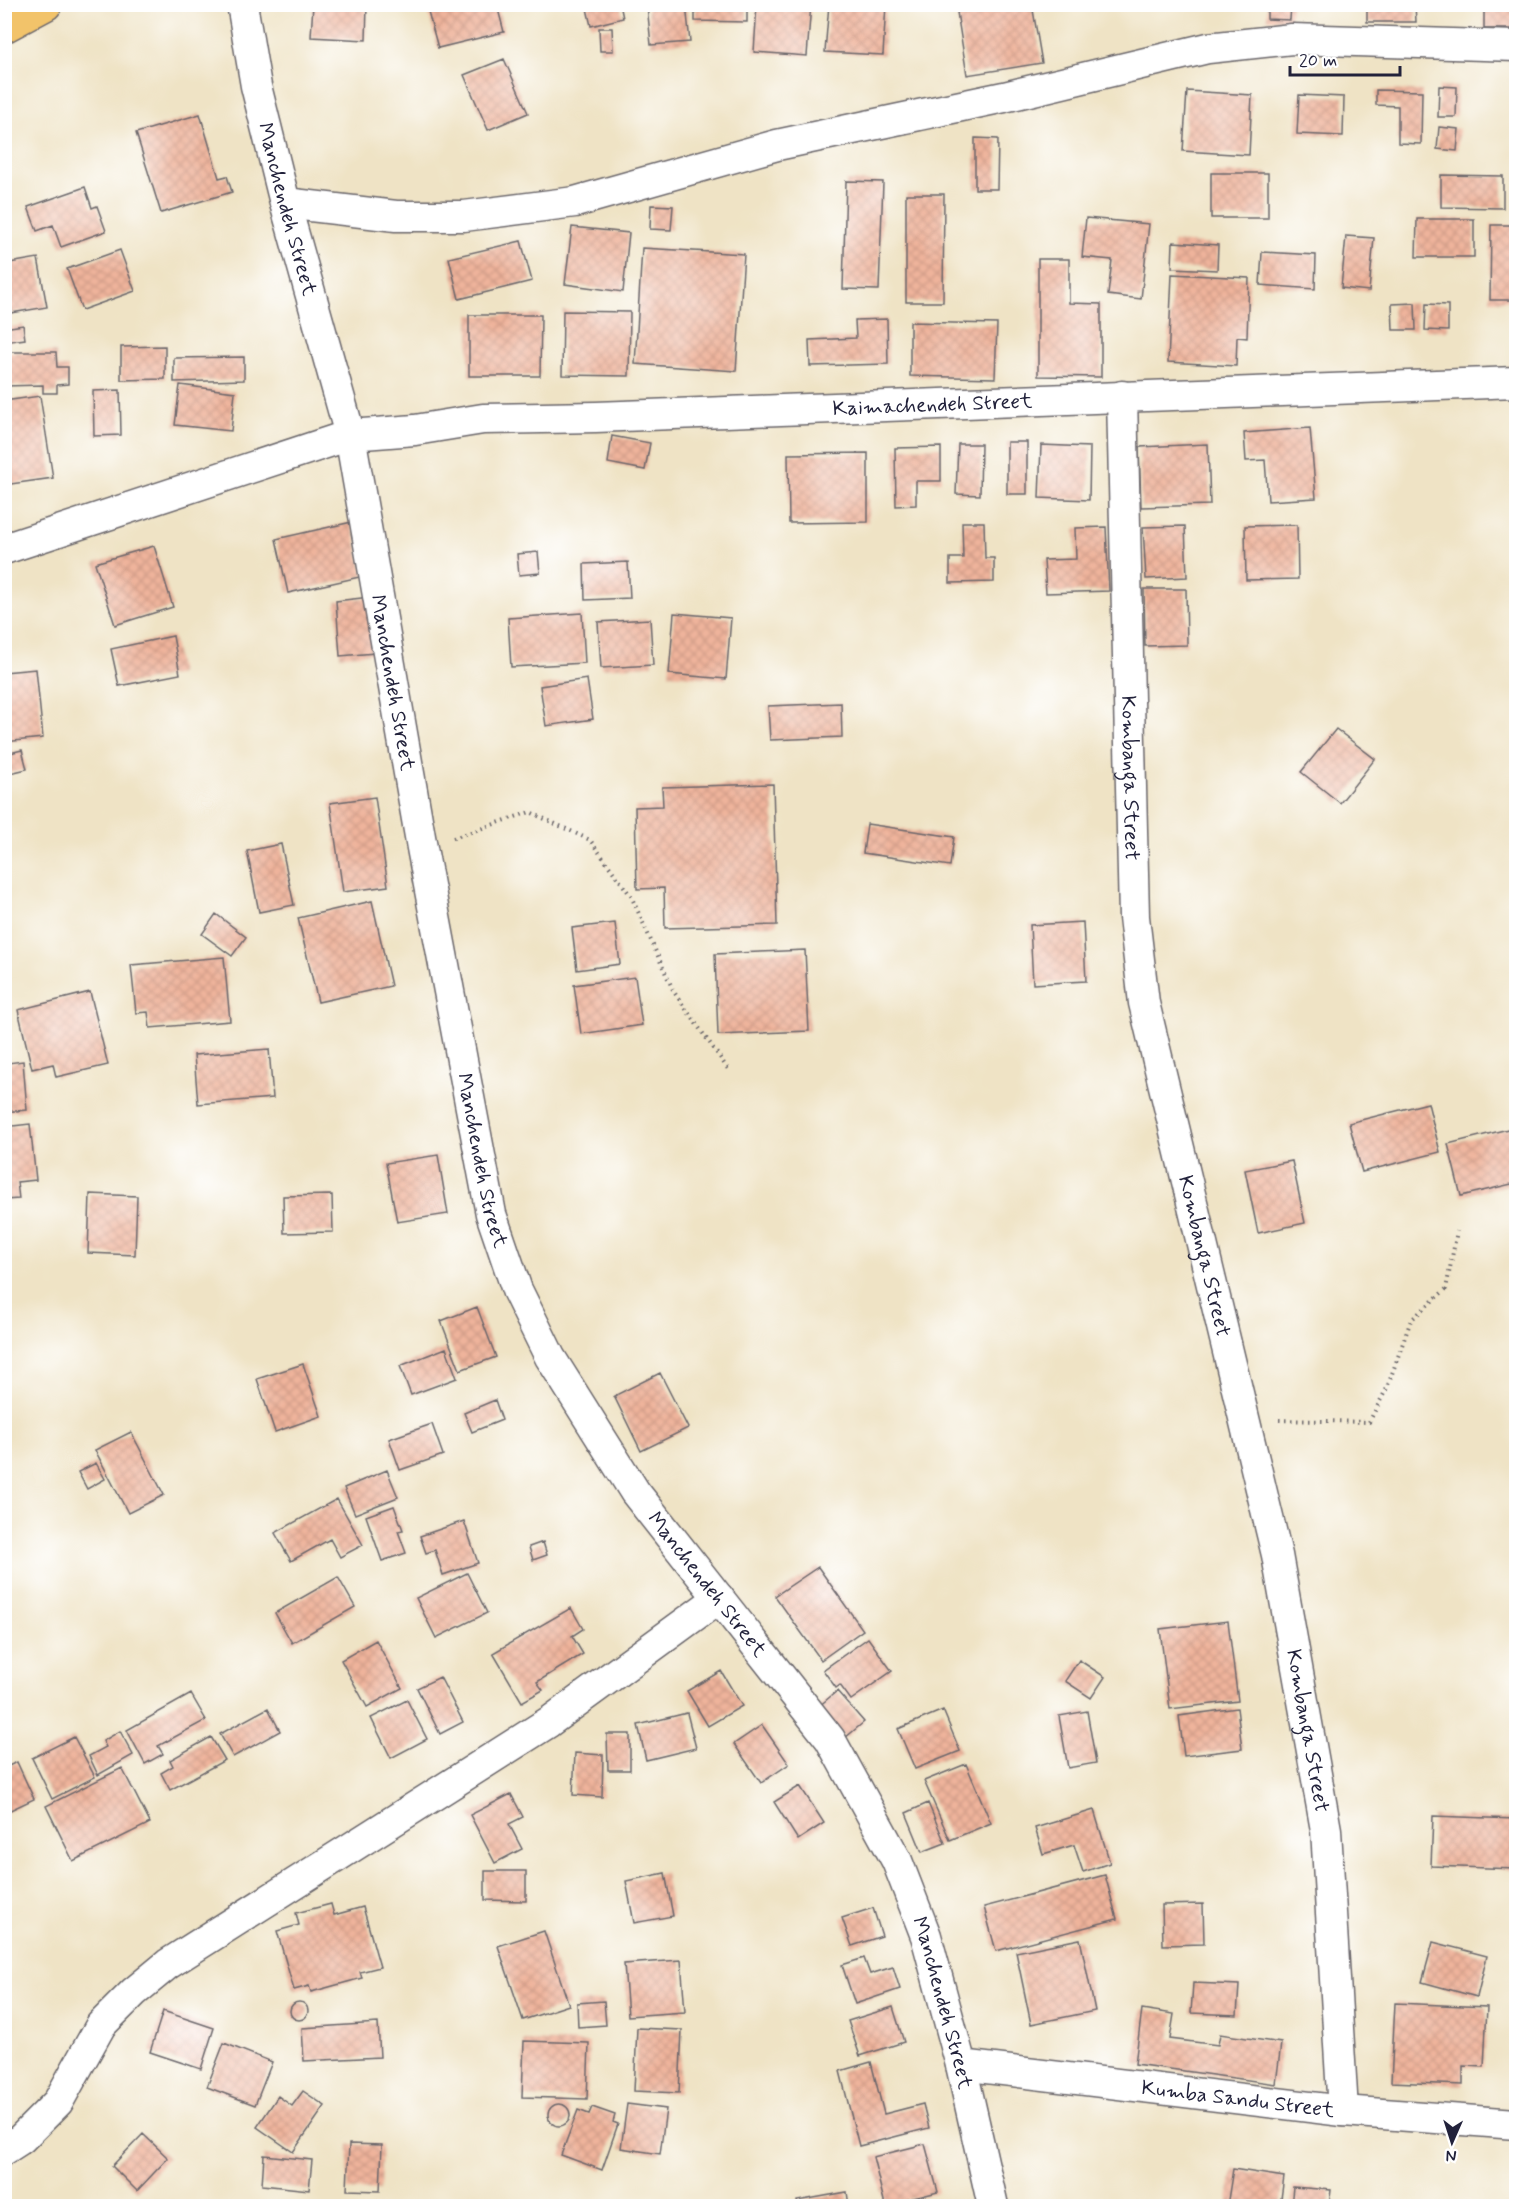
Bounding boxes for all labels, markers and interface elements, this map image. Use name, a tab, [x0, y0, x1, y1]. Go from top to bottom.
scale bar	[1290, 39, 1400, 77]
text: 20 m	[1299, 49, 1337, 73]
street label: Manchendeh Street	[251, 120, 323, 299]
street label: Kaimachendeh Street	[832, 387, 1034, 423]
street label: Manchendeh Street	[363, 593, 421, 773]
street label: Kombanga Street	[1114, 695, 1146, 861]
street label: Manchendeh Street	[450, 1071, 515, 1252]
street label: Kombanga Street	[1171, 1173, 1237, 1340]
street label: Manchendeh Street	[641, 1506, 773, 1664]
street label: Kombanga Street	[1279, 1647, 1336, 1815]
street label: Manchendeh Street	[905, 1912, 979, 2093]
street label: Kumba Sandu Street	[1140, 2074, 1337, 2125]
north arrow	[1422, 2112, 1482, 2172]
text: N	[1445, 2145, 1457, 2166]

